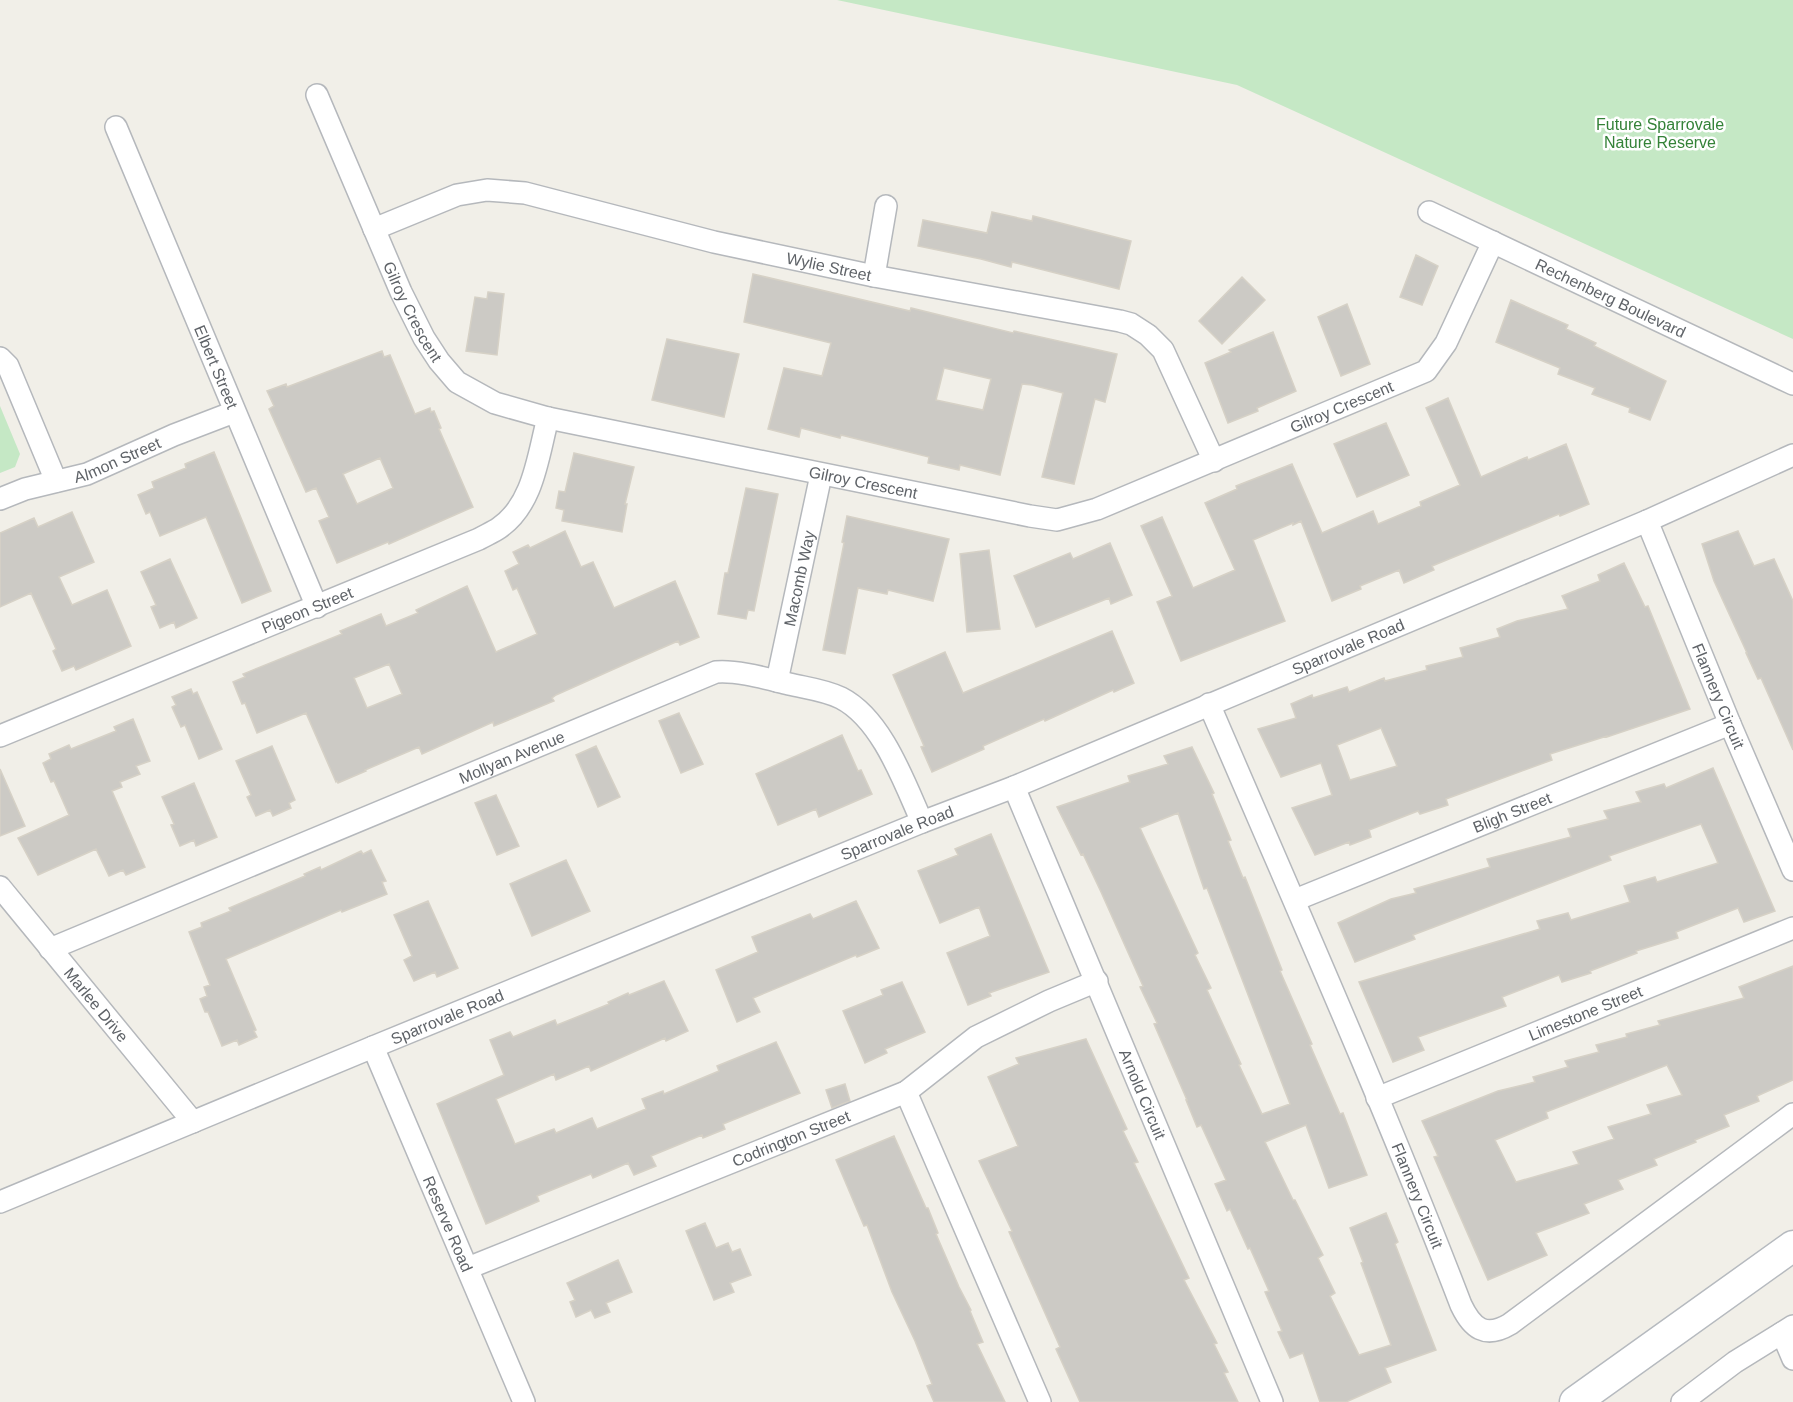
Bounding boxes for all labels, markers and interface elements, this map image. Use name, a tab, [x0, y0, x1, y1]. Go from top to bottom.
park label: Future Sparrovale Nature Reserve	[1596, 116, 1724, 151]
street label: Wylie Street	[785, 249, 873, 284]
street label: Rechenberg Boulevard	[1533, 255, 1688, 341]
street label: Gilroy Crescent	[381, 259, 446, 365]
street label: Elbert Street	[191, 322, 242, 412]
street label: Gilroy Crescent	[1287, 377, 1396, 436]
street label: Almon Street	[72, 433, 164, 485]
street label: Gilroy Crescent	[808, 463, 920, 502]
street label: Macomb Way	[780, 529, 817, 628]
street label: Pigeon Street	[259, 583, 356, 636]
street label: Sparrovale Road	[1289, 616, 1407, 678]
street label: Flannery Circuit	[1689, 641, 1748, 752]
street label: Mollyan Avenue	[456, 727, 567, 786]
street label: Bligh Street	[1470, 789, 1554, 836]
street label: Sparrovale Road	[838, 802, 956, 863]
street label: Marlee Drive	[61, 964, 132, 1045]
street label: Limestone Street	[1526, 982, 1645, 1044]
street label: Sparrovale Road	[388, 986, 506, 1047]
street label: Arnold Circuit	[1116, 1046, 1169, 1142]
street label: Codrington Street	[730, 1107, 853, 1170]
street label: Flannery Circuit	[1389, 1140, 1447, 1251]
street label: Reserve Road	[420, 1173, 476, 1274]

